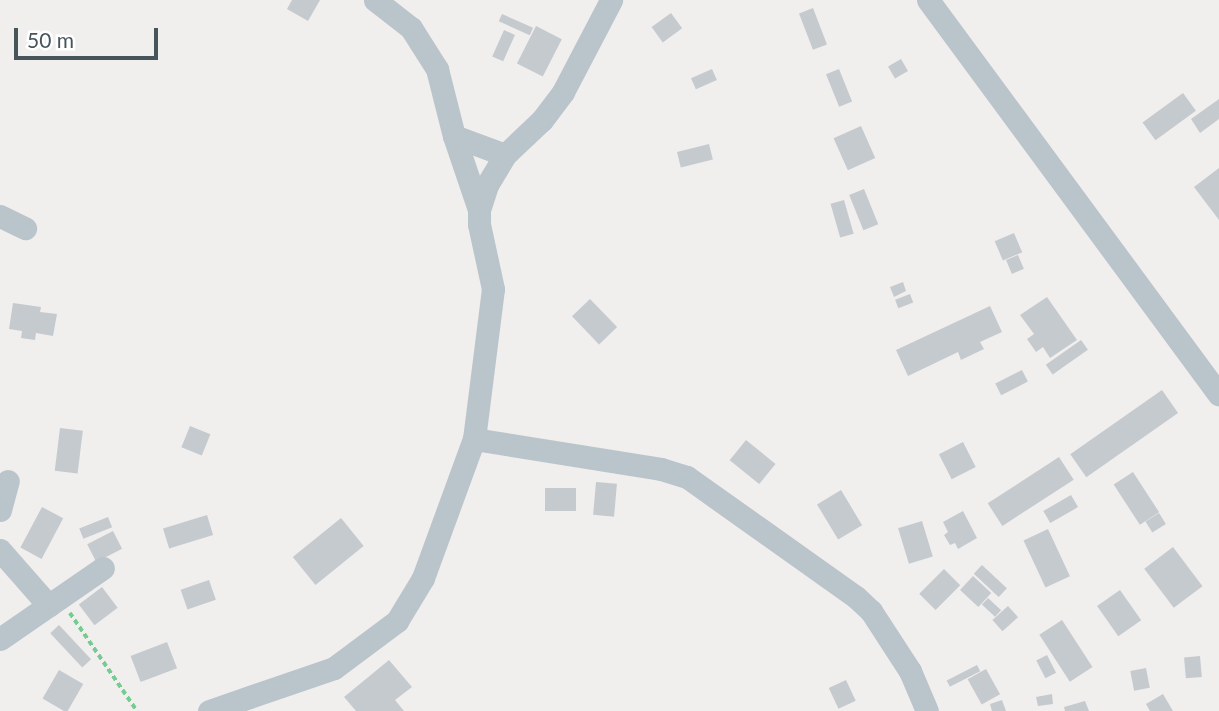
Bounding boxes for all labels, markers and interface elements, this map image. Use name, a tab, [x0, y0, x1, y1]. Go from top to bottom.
scale bar	[18, 14, 161, 58]
text: 50 m	[27, 27, 74, 52]

